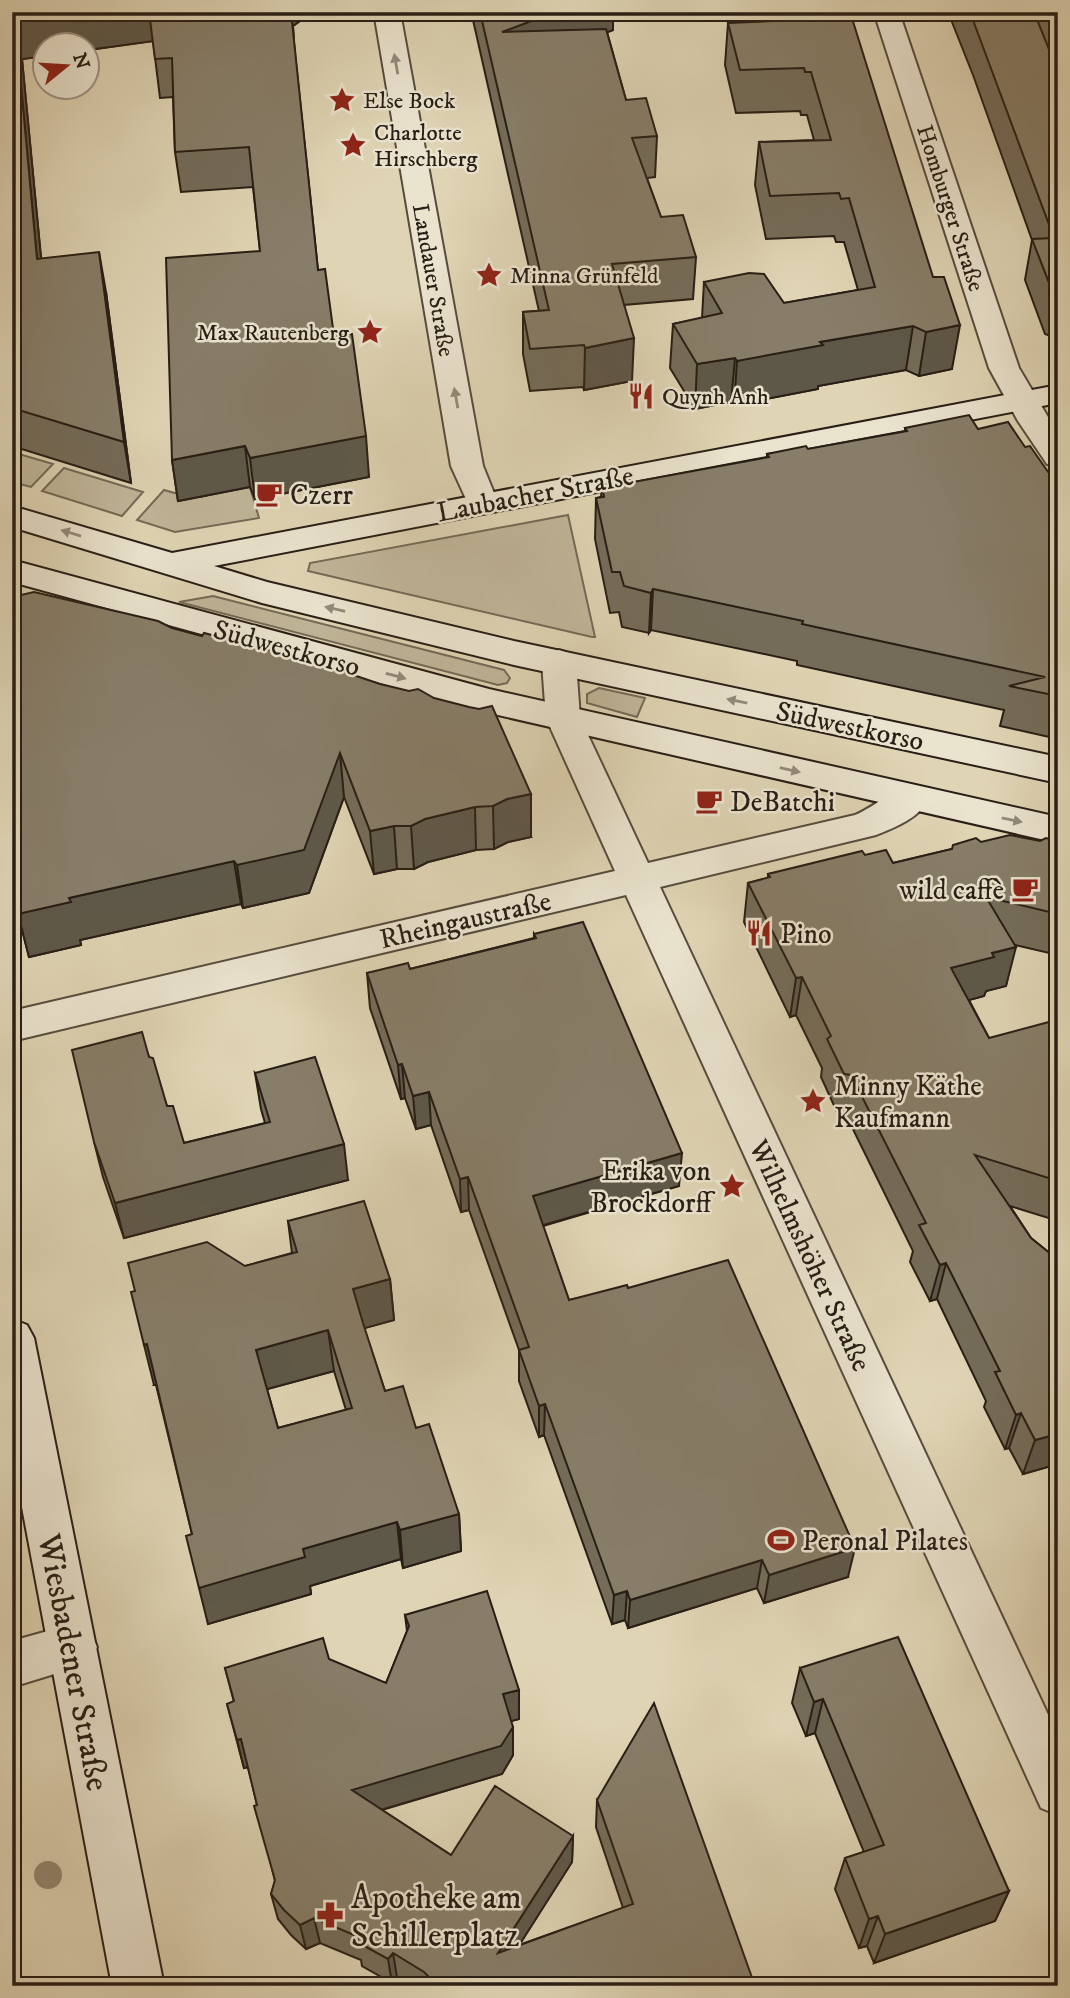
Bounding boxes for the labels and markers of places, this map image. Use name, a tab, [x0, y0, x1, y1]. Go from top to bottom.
place icon: Else Bock	[327, 85, 357, 115]
place label: Else Bock	[363, 87, 456, 116]
place label: Charlotte Hirschberg	[374, 119, 478, 174]
place icon: Charlotte Hirschberg	[338, 130, 368, 160]
place icon: Minna Grünfeld	[474, 260, 504, 290]
place label: Minna Grünfeld	[510, 262, 659, 291]
place icon: Max Rautenberg	[355, 317, 385, 347]
place label: Max Rautenberg	[197, 319, 350, 348]
restaurant icon: Quynh Anh	[626, 381, 656, 411]
place label: Quynh Anh	[662, 383, 769, 412]
place label: Czerr	[290, 478, 354, 513]
cafe icon: Czerr	[254, 479, 284, 509]
place label: DeBatchi	[730, 785, 835, 820]
cafe icon: DeBatchi	[694, 786, 724, 816]
place label: wild caffè	[898, 873, 1004, 908]
cafe icon: wild caffè	[1010, 874, 1040, 904]
place label: Pino	[780, 917, 832, 952]
restaurant icon: Pino	[744, 918, 774, 948]
place label: Minny Käthe Kaufmann	[834, 1069, 982, 1136]
place icon: Minny Käthe Kaufmann	[798, 1086, 828, 1116]
place label: Erika von Brockdorff	[590, 1154, 715, 1221]
place icon: Erika von Brockdorff	[717, 1171, 747, 1201]
place label: Peronal Pilates	[802, 1524, 968, 1559]
sports icon: Peronal Pilates	[766, 1525, 796, 1555]
place label: Apotheke am Schillerplatz	[351, 1878, 522, 1957]
pharmacy icon: Apotheke am Schillerplatz	[315, 1900, 345, 1930]

